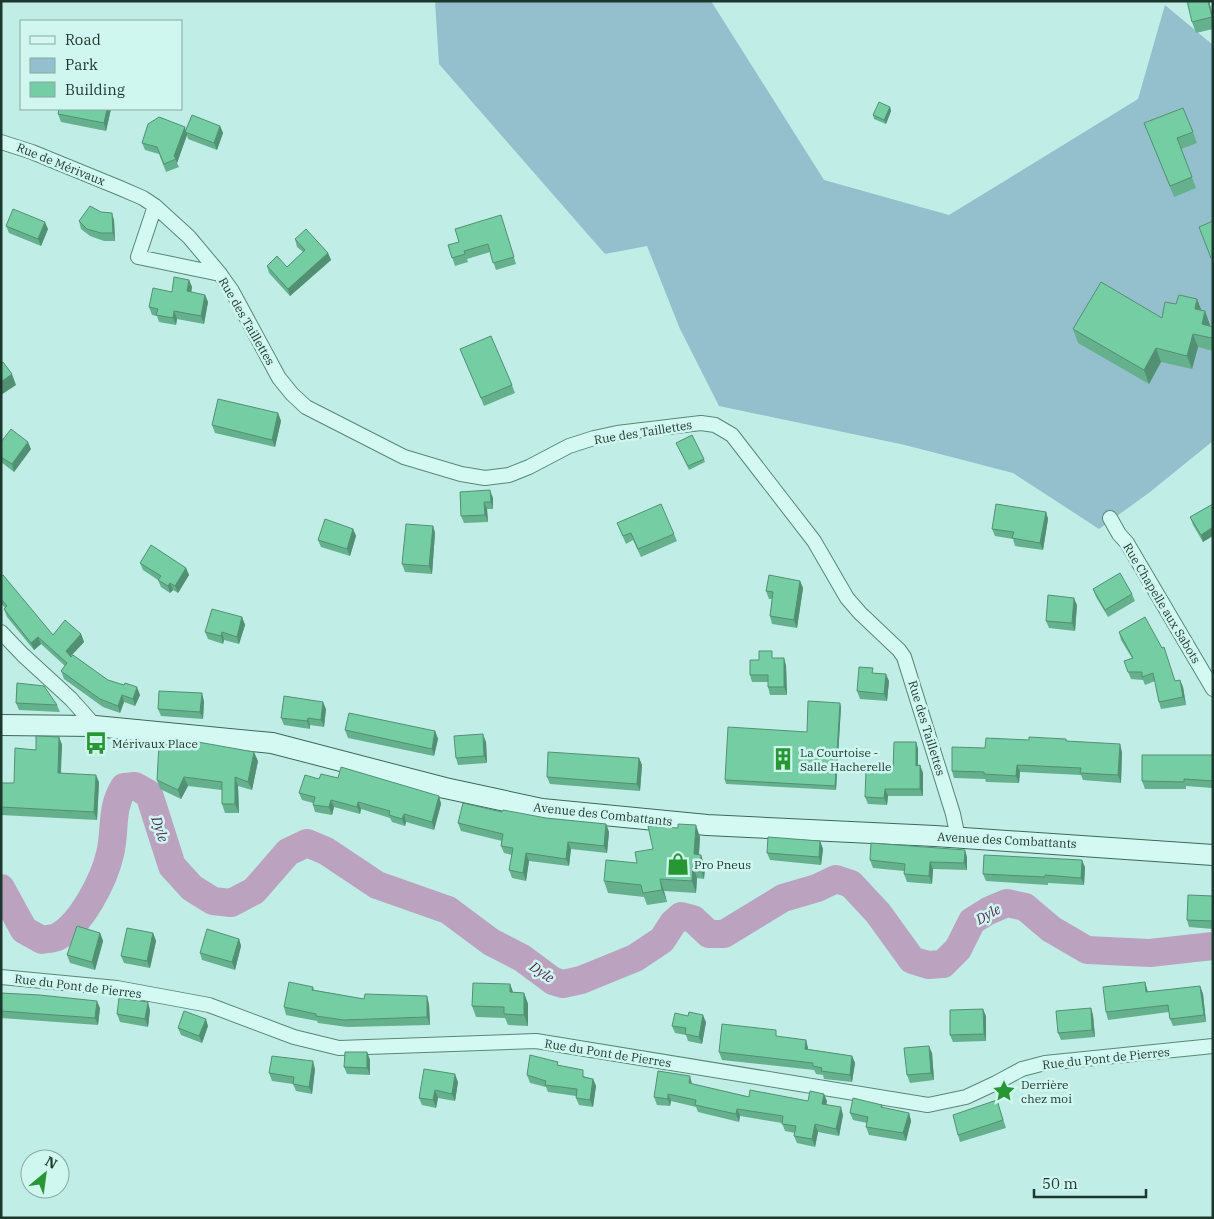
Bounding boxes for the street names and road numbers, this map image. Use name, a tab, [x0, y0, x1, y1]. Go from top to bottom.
street label: Rue de Mérivaux	[15, 139, 108, 189]
street label: Rue des Taillettes	[216, 274, 278, 368]
street label: Rue des Taillettes	[593, 417, 693, 447]
street label: Rue Chapelle aux Sabots	[1120, 540, 1204, 666]
street label: Rue des Taillettes	[905, 678, 949, 778]
street label: Avenue des Combattants	[533, 799, 673, 829]
street label: Avenue des Combattants	[937, 829, 1077, 851]
street label: Rue du Pont de Pierres	[14, 971, 143, 1001]
street label: Rue du Pont de Pierres	[544, 1036, 673, 1070]
street label: Rue du Pont de Pierres	[1042, 1044, 1171, 1072]

